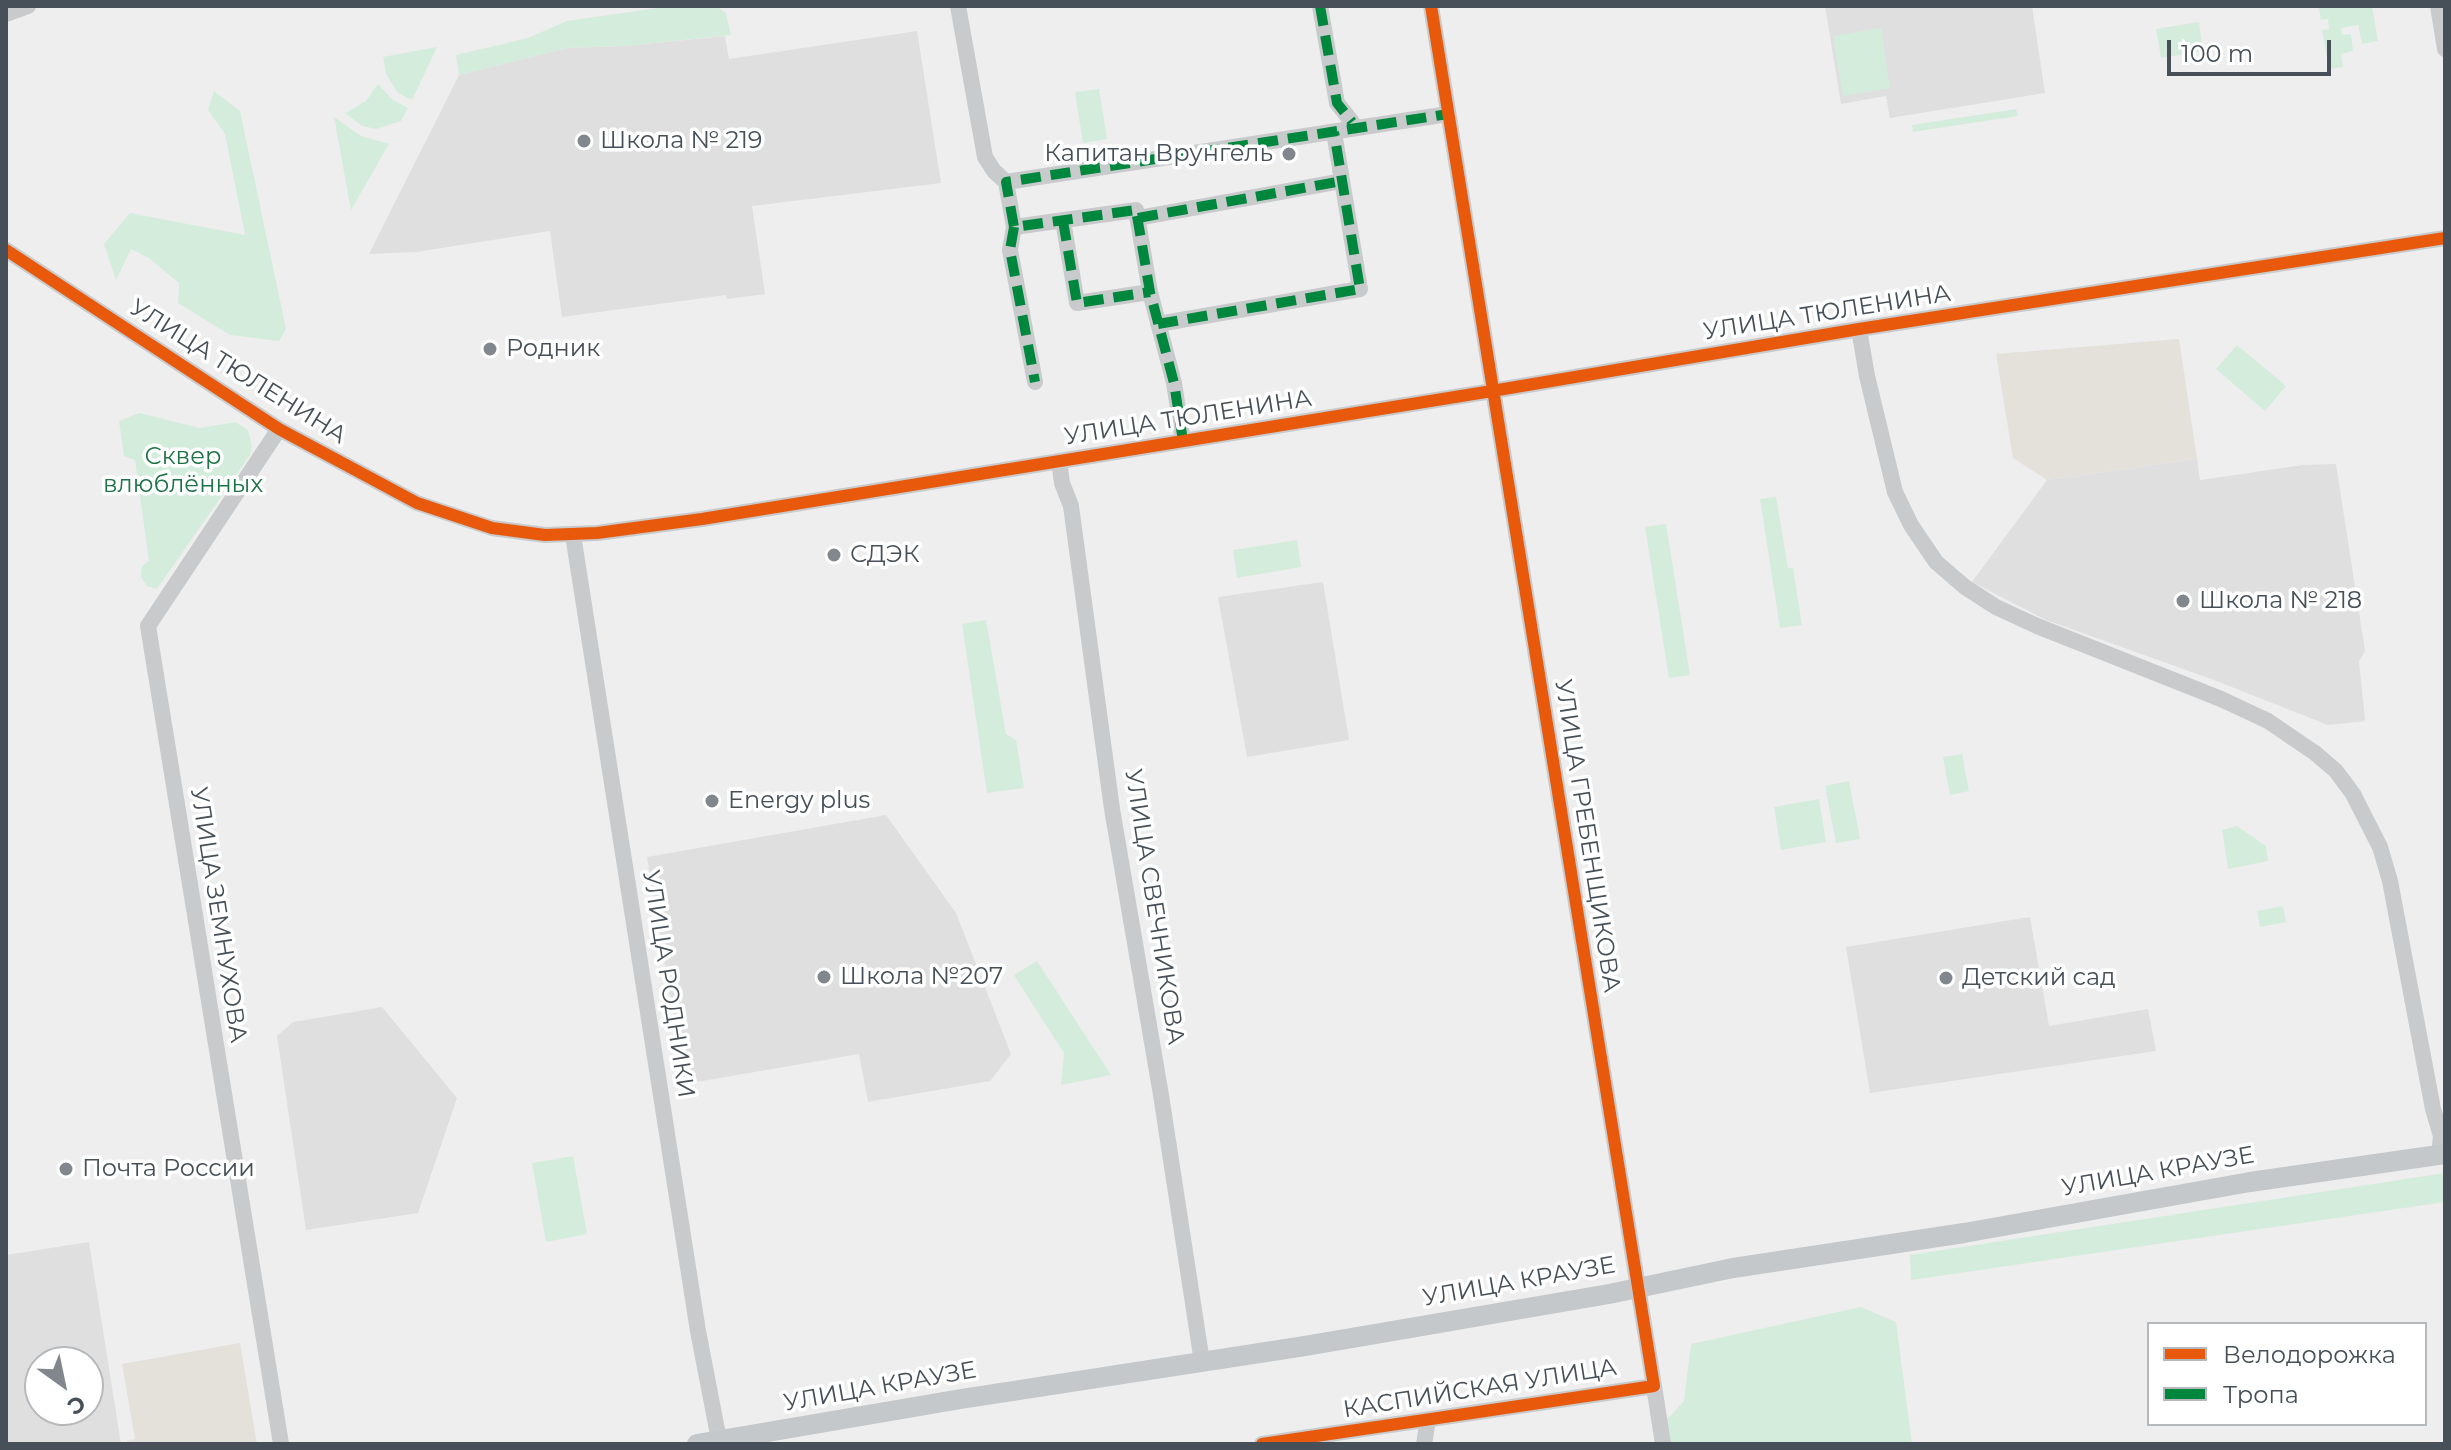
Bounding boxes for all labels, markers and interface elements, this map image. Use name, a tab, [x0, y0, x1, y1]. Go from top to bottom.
scale bar	[2171, 24, 2335, 74]
text: 100 m	[2181, 39, 2253, 68]
place label: Школа № 219	[600, 127, 762, 155]
marker: Школа № 219	[575, 132, 593, 150]
place label: Капитан Врунгель	[1044, 140, 1273, 168]
marker: Капитан Врунгель	[1280, 145, 1298, 163]
street label: УЛИЦА ТЮЛЕНИНА	[1701, 279, 1953, 347]
street label: УЛИЦА ТЮЛЕНИНА	[124, 294, 352, 450]
place label: Родник	[506, 335, 600, 363]
marker: Родник	[481, 340, 499, 358]
street label: УЛИЦА ТЮЛЕНИНА	[1062, 384, 1314, 452]
park label: Сквер влюблённых	[103, 443, 263, 499]
place label: СДЭК	[850, 541, 920, 569]
marker: СДЭК	[825, 546, 843, 564]
place label: Школа № 218	[2199, 587, 2362, 615]
marker: Школа № 218	[2174, 592, 2192, 610]
street label: УЛИЦА ГРЕБЕНЩИКОВА	[1548, 677, 1626, 995]
street label: УЛИЦА СВЕЧНИКОВА	[1118, 767, 1190, 1047]
street label: УЛИЦА ЗЕМНУХОВА	[184, 785, 252, 1045]
place label: Energy plus	[728, 787, 870, 815]
marker: Energy plus	[703, 792, 721, 810]
street label: УЛИЦА РОДНИКИ	[636, 868, 700, 1100]
place label: Школа №207	[840, 963, 1003, 991]
place label: Детский сад	[1962, 964, 2116, 992]
marker: Школа №207	[815, 968, 833, 986]
marker: Детский сад	[1937, 969, 1955, 987]
street label: УЛИЦА КРАУЗЕ	[2060, 1141, 2256, 1203]
place label: Почта России	[82, 1155, 255, 1183]
marker: Почта России	[57, 1160, 75, 1178]
street label: УЛИЦА КРАУЗЕ	[1421, 1251, 1617, 1313]
legend	[2147, 1322, 2427, 1426]
text: Велодорожка	[2223, 1340, 2396, 1369]
north arrow	[24, 1346, 104, 1426]
street label: КАСПИЙСКАЯ УЛИЦА	[1341, 1353, 1619, 1425]
street label: УЛИЦА КРАУЗЕ	[782, 1356, 978, 1418]
text: Тропа	[2223, 1380, 2299, 1409]
text: С	[62, 1389, 90, 1421]

